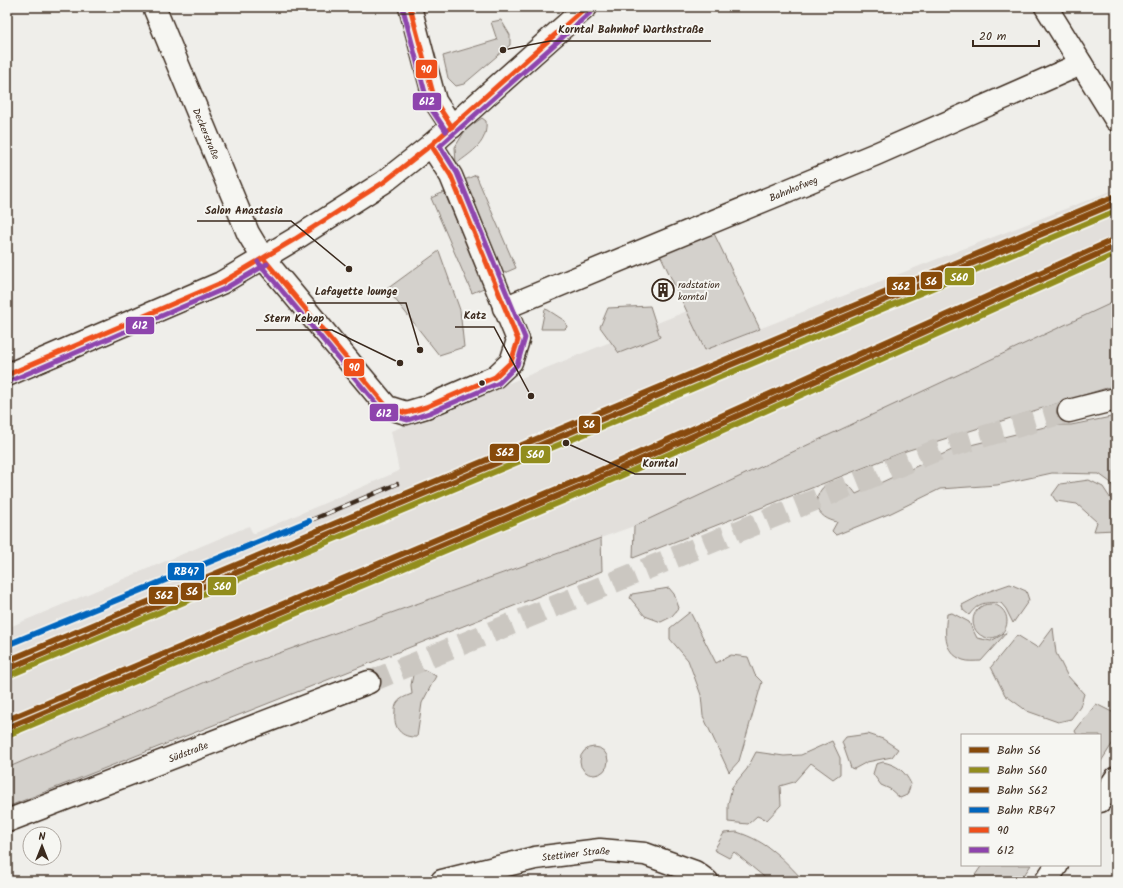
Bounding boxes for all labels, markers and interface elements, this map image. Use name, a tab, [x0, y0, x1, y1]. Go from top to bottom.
callout: Korntal Bahnhof Warthstraße	[550, 18, 711, 41]
text: Korntal Bahnhof Warthstraße	[558, 21, 704, 39]
scale bar	[973, 22, 1039, 48]
text: 20 m	[979, 27, 1007, 46]
line badge: 90	[415, 59, 438, 79]
text: 90	[420, 61, 432, 79]
line badge: 612	[412, 92, 442, 111]
text: 612	[419, 93, 435, 111]
street label: Deckerstraße	[188, 106, 224, 163]
street label: Bahnhofweg	[767, 172, 821, 206]
callout: Salon Anastasia	[197, 198, 291, 221]
text: Salon Anastasia	[205, 202, 283, 220]
line badge: S60	[944, 267, 975, 286]
text: S60	[950, 269, 968, 287]
line badge: S6	[920, 271, 943, 290]
text: S6	[925, 273, 937, 291]
line badge: S62	[886, 276, 916, 296]
building icon: radstation korntal	[650, 277, 676, 303]
place label: radstation korntal	[678, 277, 720, 305]
text: S62	[892, 278, 910, 296]
callout: Lafayette lounge	[307, 280, 406, 303]
text: Lafayette lounge	[315, 283, 398, 301]
callout: Katz	[455, 304, 494, 327]
callout: Stern Kebap	[256, 307, 332, 330]
text: Katz	[464, 307, 486, 325]
text: Stern Kebap	[264, 310, 324, 328]
line badge: 612	[125, 316, 155, 335]
text: 612	[132, 317, 148, 335]
line badge: 90	[343, 358, 365, 377]
text: 90	[348, 359, 360, 377]
unlabelled marker	[477, 378, 487, 388]
line badge: 612	[369, 403, 399, 422]
text: 612	[376, 405, 392, 423]
line badge: S6	[578, 415, 601, 434]
text: S6	[583, 416, 595, 434]
line badge: S62	[489, 443, 520, 462]
text: S62	[496, 444, 514, 462]
line badge: S60	[520, 445, 551, 464]
text: S60	[526, 446, 544, 464]
callout: Korntal	[635, 451, 686, 474]
text: Korntal	[642, 455, 678, 473]
line badge: RB47	[167, 562, 205, 581]
text: RB47	[174, 563, 199, 581]
line badge: S60	[207, 576, 237, 596]
text: S60	[213, 578, 231, 596]
line badge: S6	[180, 582, 203, 601]
text: S6	[186, 583, 198, 601]
line badge: S62	[148, 586, 179, 605]
text: S62	[155, 587, 173, 605]
legend	[961, 734, 1101, 866]
street label: Südstraße	[166, 737, 211, 767]
text: Bahn S6	[997, 741, 1041, 760]
text: Bahn S60	[997, 761, 1047, 780]
text: Bahn S62	[997, 781, 1048, 800]
text: Bahn RB47	[997, 801, 1055, 820]
text: 90	[997, 821, 1009, 840]
north arrow	[22, 826, 62, 866]
text: N	[39, 828, 46, 846]
text: 612	[997, 841, 1014, 860]
street label: Stettiner Straße	[541, 843, 611, 866]

